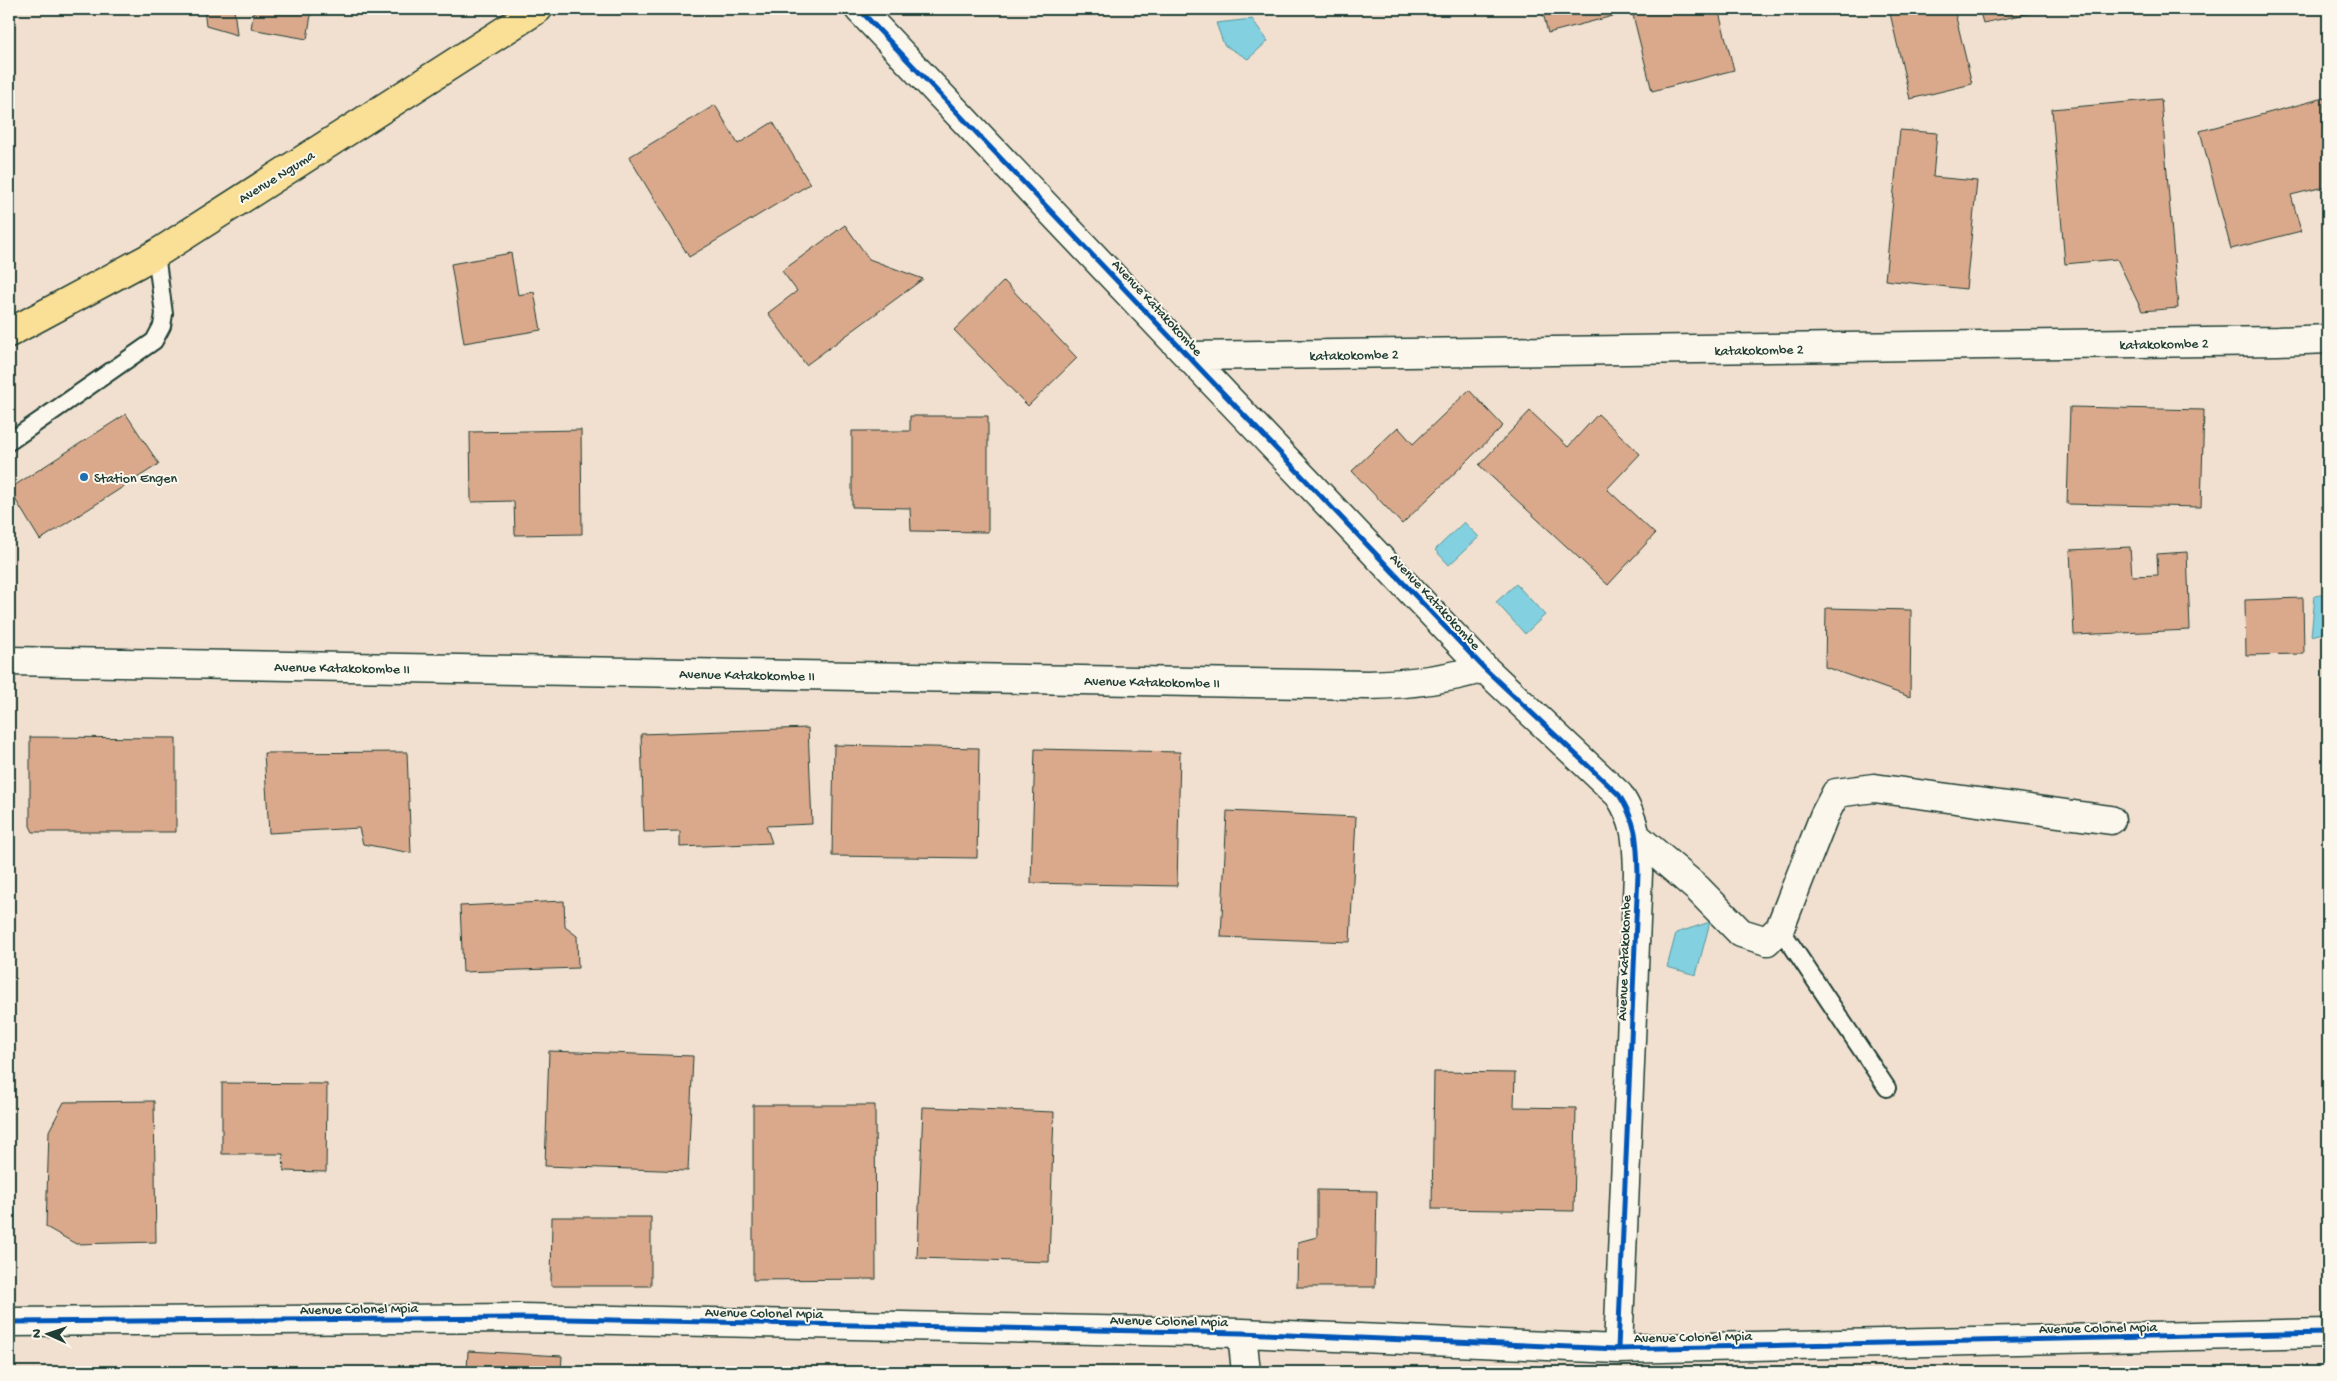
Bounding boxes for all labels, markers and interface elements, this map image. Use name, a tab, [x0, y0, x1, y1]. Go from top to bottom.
street label: Avenue Nguma	[236, 147, 320, 208]
street label: Avenue Katakokombe	[1107, 257, 1206, 361]
street label: katakokombe 2	[2119, 336, 2209, 355]
street label: katakokombe 2	[1714, 342, 1804, 361]
street label: katakokombe 2	[1309, 347, 1399, 366]
marker: Station Engen	[78, 471, 90, 483]
place label: Station Engen	[94, 471, 178, 488]
street label: Avenue Katakokombe	[1385, 551, 1484, 655]
street label: Avenue Katakokombe II	[274, 660, 410, 679]
street label: Avenue Katakokombe II	[679, 667, 815, 686]
street label: Avenue Katakokombe II	[1084, 674, 1220, 693]
street label: Avenue Katakokombe	[1615, 894, 1636, 1021]
street label: Avenue Colonel Mpia	[300, 1301, 420, 1320]
street label: Avenue Colonel Mpia	[705, 1305, 824, 1324]
north arrow	[22, 1308, 72, 1358]
street label: Avenue Colonel Mpia	[1110, 1313, 1229, 1332]
street label: Avenue Colonel Mpia	[2039, 1320, 2159, 1339]
text: N	[29, 1328, 46, 1338]
street label: Avenue Colonel Mpia	[1634, 1329, 1754, 1348]

